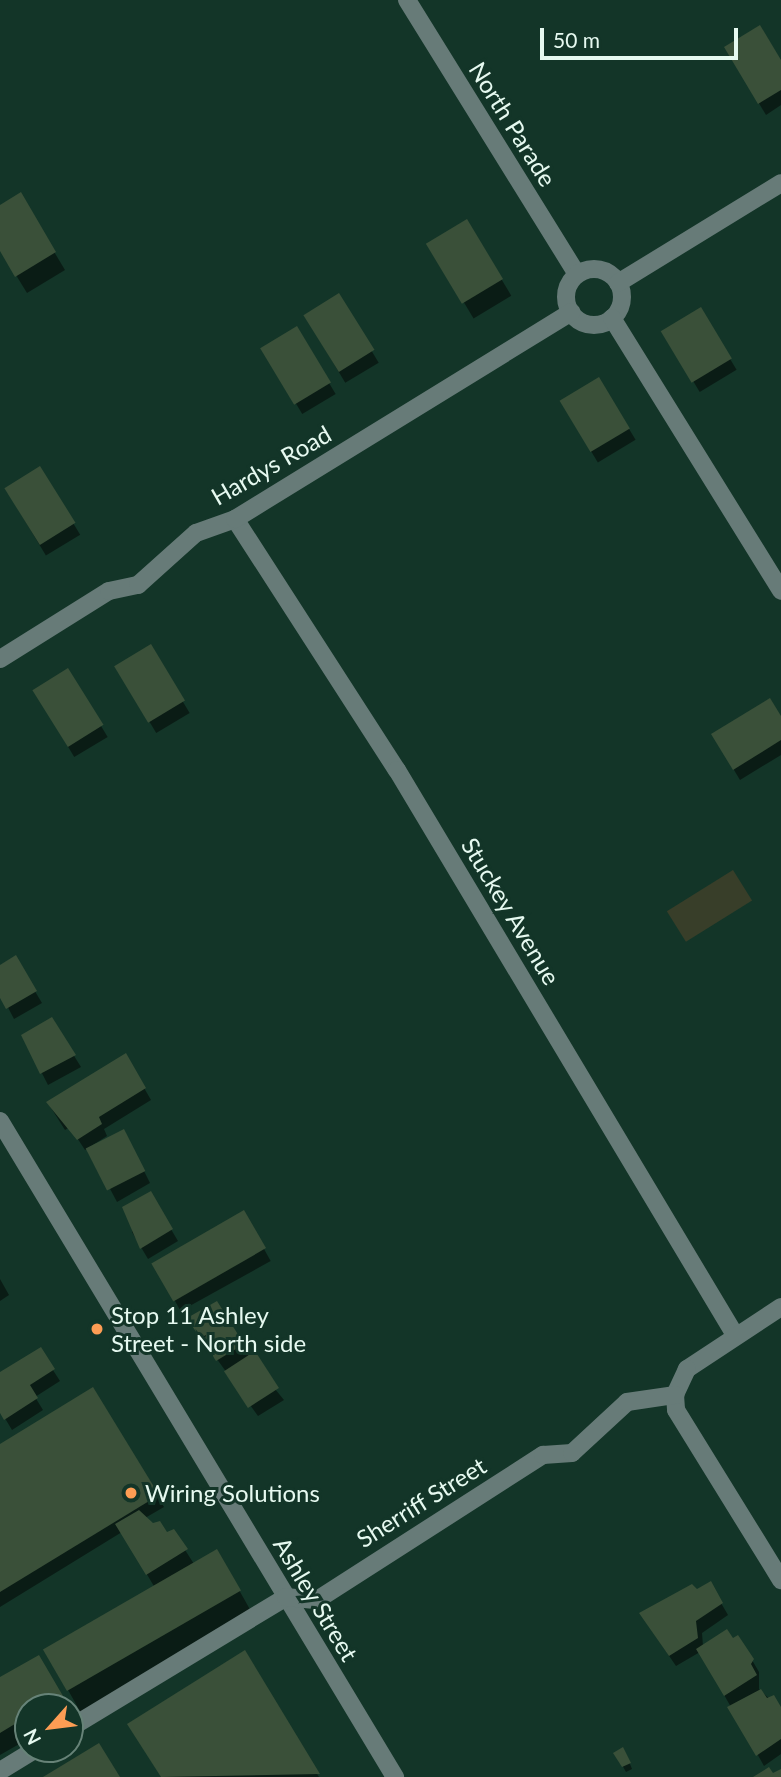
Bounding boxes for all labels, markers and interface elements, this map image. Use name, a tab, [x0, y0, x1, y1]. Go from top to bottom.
scale bar	[543, 14, 741, 58]
text: 50 m	[553, 27, 600, 52]
street label: North Parade	[463, 57, 563, 191]
street label: Hardys Road	[206, 419, 336, 511]
street label: Stuckey Avenue	[455, 832, 567, 990]
place label: Stop 11 Ashley Street - North side	[111, 1301, 306, 1357]
marker: Stop 11 Ashley Street - North side	[89, 1321, 105, 1337]
street label: Sherriff Street	[351, 1451, 491, 1553]
place label: Wiring Solutions	[145, 1479, 320, 1507]
marker: Wiring Solutions	[123, 1485, 139, 1501]
street label: Ashley Street	[268, 1532, 364, 1666]
north arrow	[14, 1693, 84, 1763]
text: N	[18, 1725, 45, 1749]

